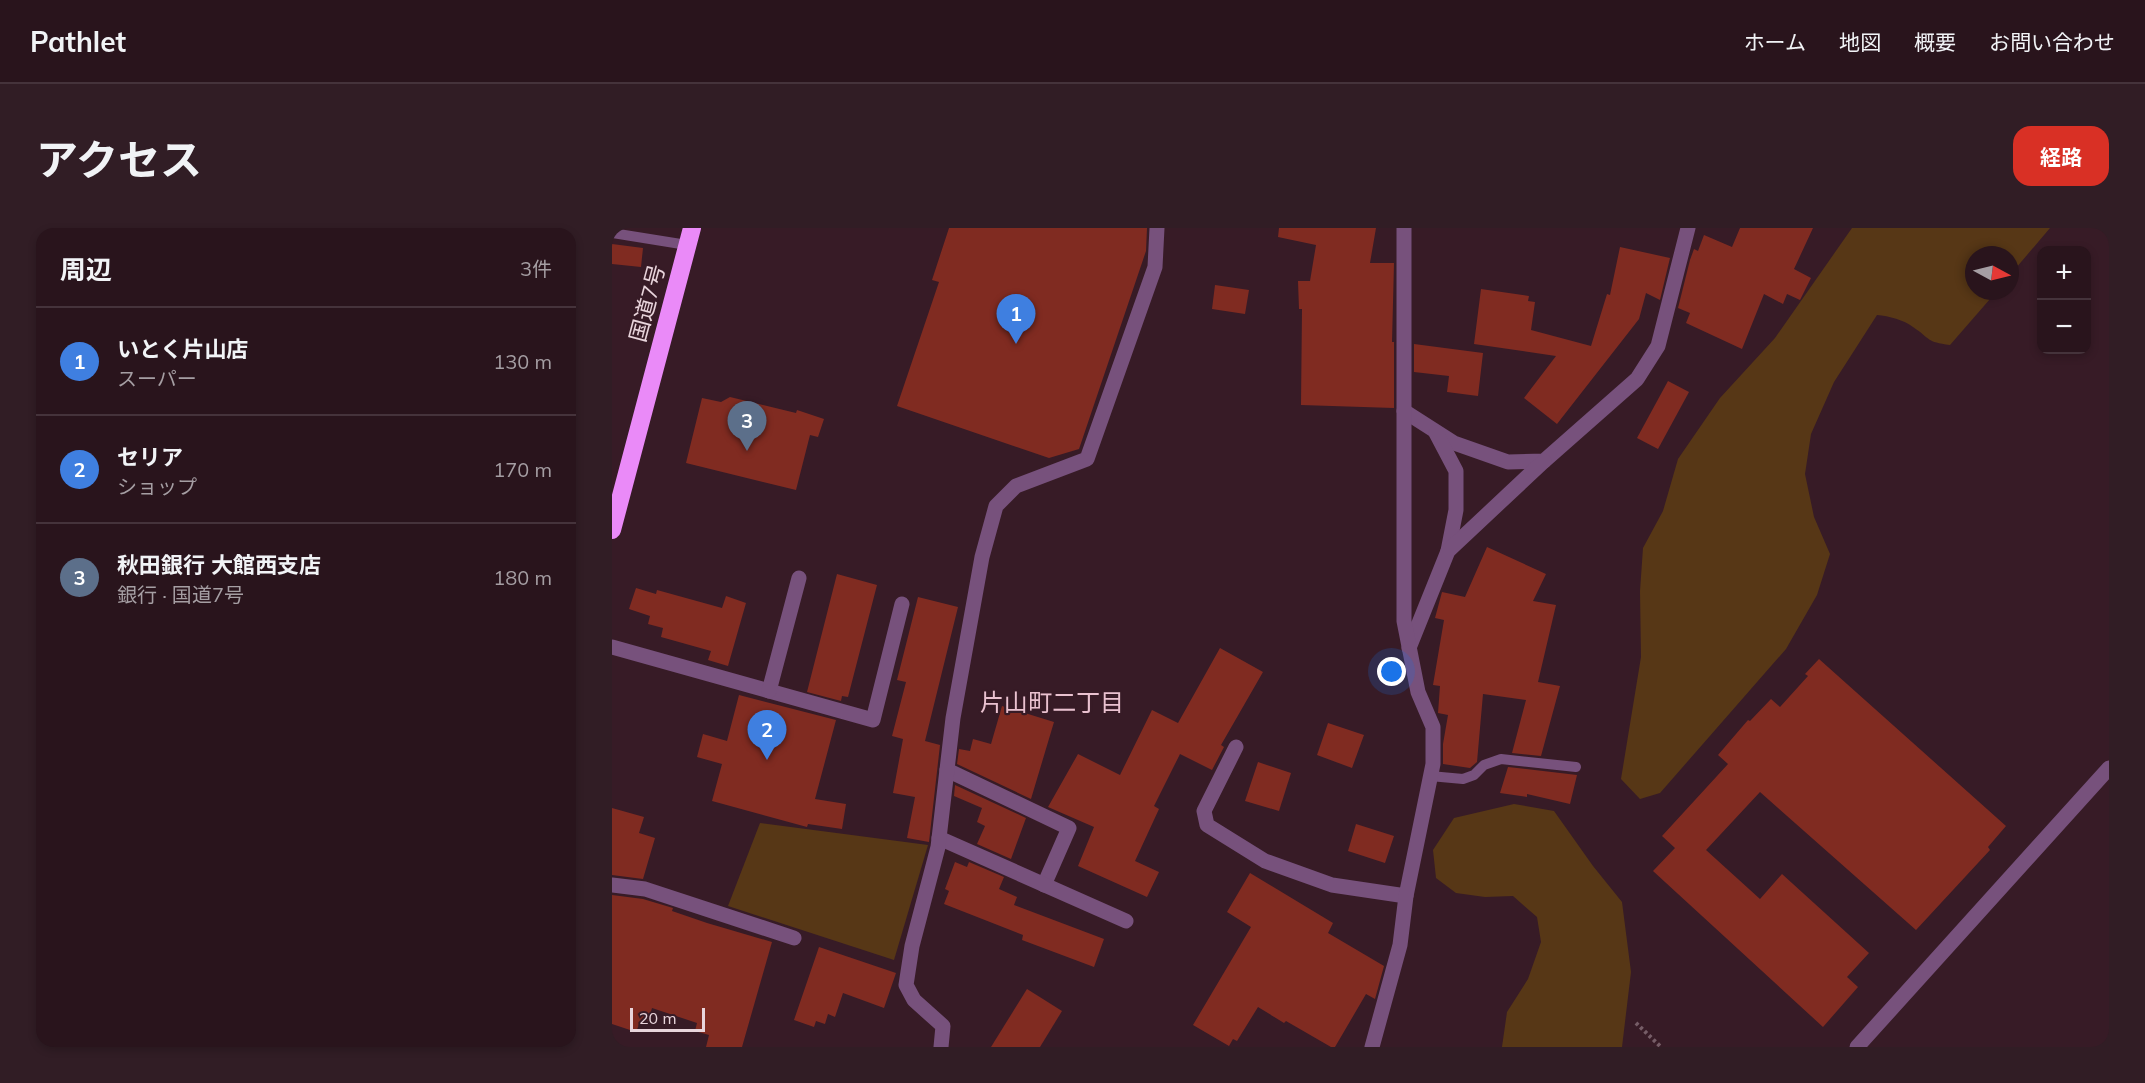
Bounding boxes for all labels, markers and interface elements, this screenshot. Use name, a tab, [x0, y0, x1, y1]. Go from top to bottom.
text: Pathlet	[30, 24, 126, 59]
text: ホーム	[1744, 29, 1806, 55]
text: 地図	[1839, 29, 1881, 55]
text: 概要	[1914, 29, 1956, 55]
text: お問い合わせ	[1989, 29, 2115, 55]
button: 経路	[2013, 126, 2109, 186]
text: アクセス	[36, 133, 202, 186]
north arrow	[1965, 246, 2019, 300]
map controls	[2037, 246, 2091, 354]
button: +	[2037, 246, 2091, 300]
text: 周辺	[60, 253, 112, 286]
text: 3件	[520, 256, 552, 281]
street label: 国道7号	[623, 261, 671, 345]
pin: 1	[996, 294, 1036, 344]
button: −	[2037, 300, 2091, 354]
text: いとく片山店	[117, 335, 248, 363]
text: 1	[74, 349, 86, 374]
text: 130 m	[493, 349, 552, 374]
text: スーパー	[117, 366, 197, 391]
pin: 3	[728, 402, 766, 451]
text: セリア	[117, 443, 183, 471]
text: 2	[74, 457, 86, 482]
text: 170 m	[493, 457, 552, 482]
text: ショップ	[117, 474, 197, 499]
text: 秋田銀行 大館西支店	[117, 551, 321, 579]
text: 3	[74, 565, 86, 590]
text: 180 m	[493, 565, 552, 590]
text: 銀行 · 国道7号	[117, 582, 244, 607]
your location	[1377, 657, 1406, 686]
district label: 片山町二丁目	[980, 687, 1124, 717]
pin: 2	[748, 710, 786, 760]
scale bar	[630, 1005, 705, 1032]
text: 20 m	[639, 1008, 676, 1028]

